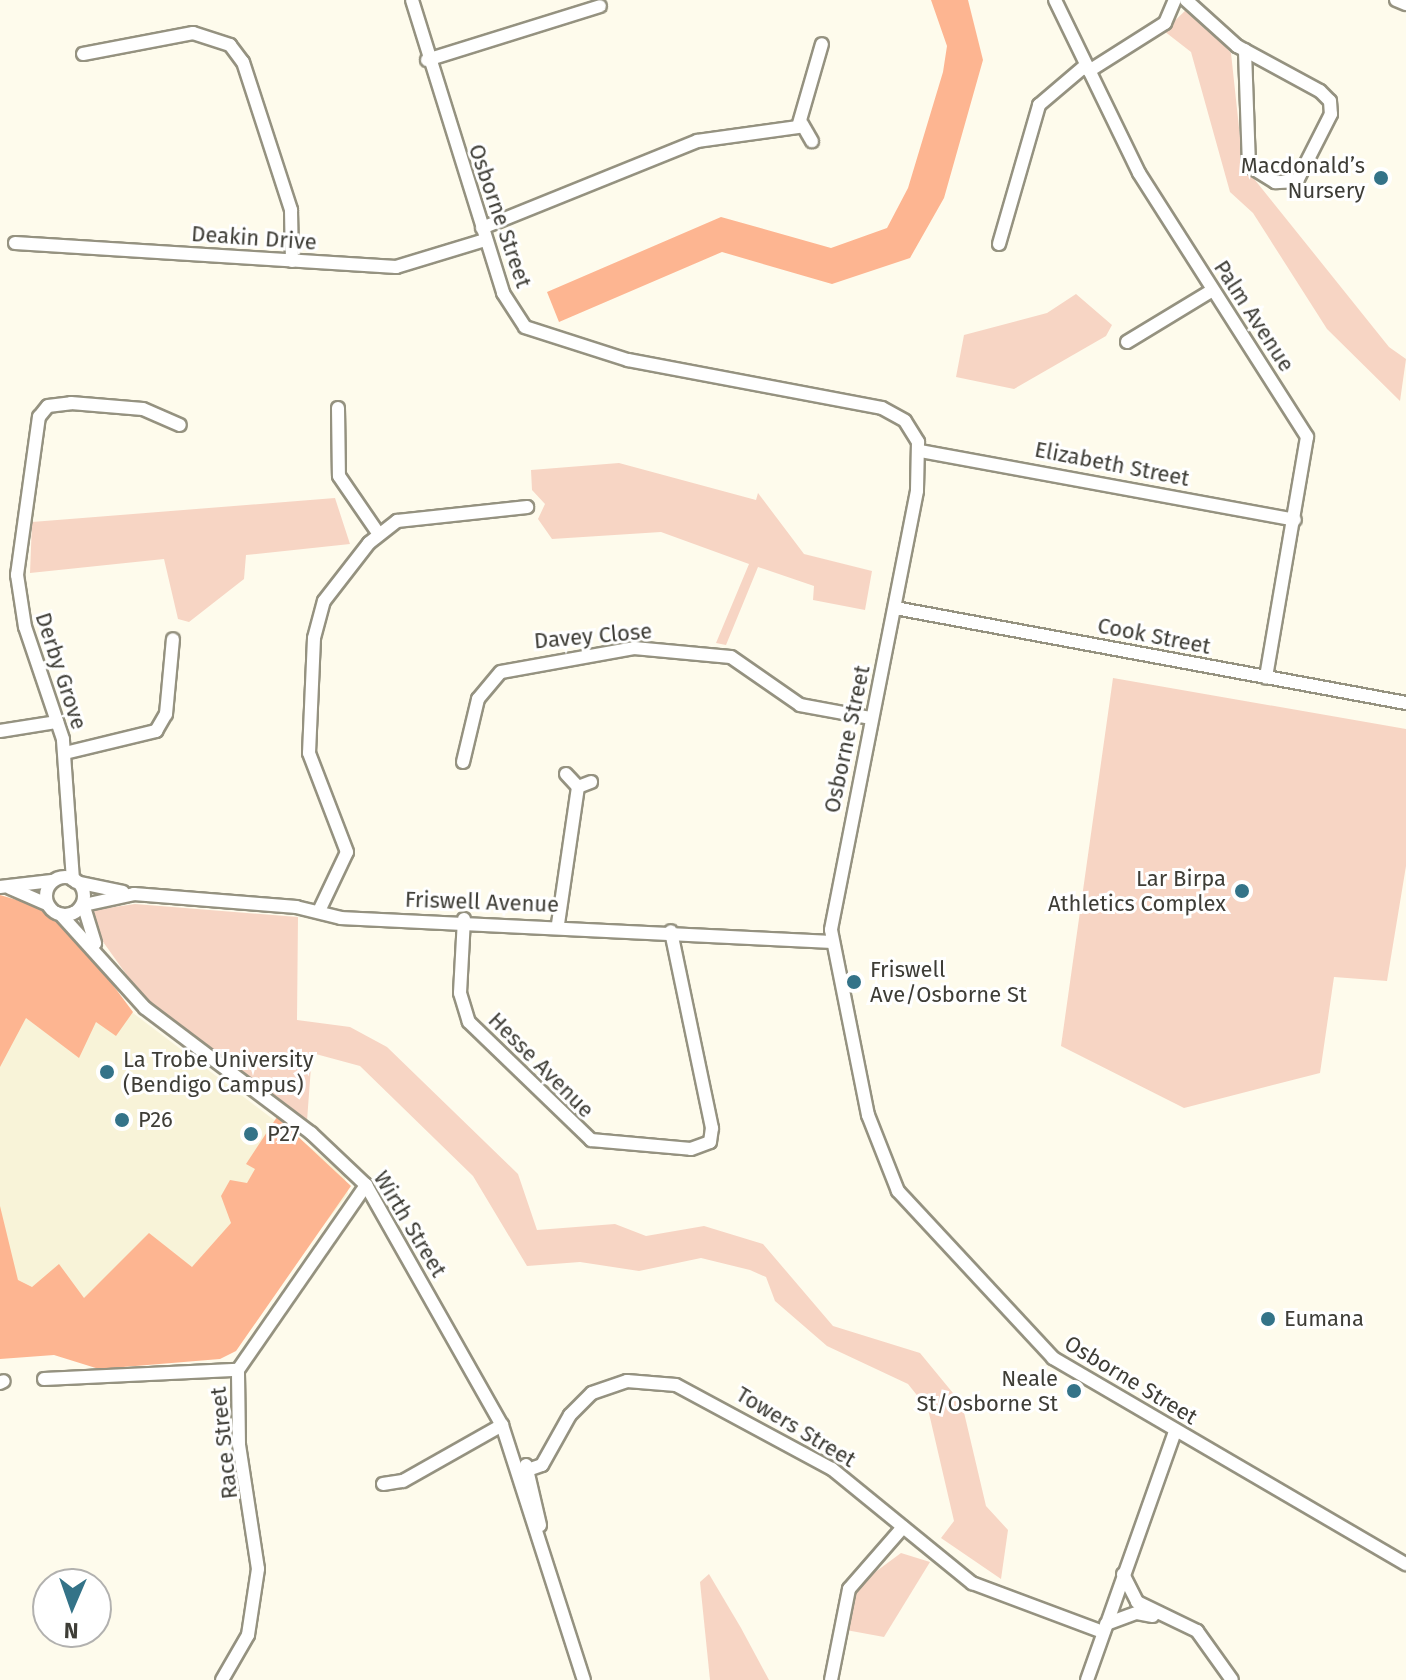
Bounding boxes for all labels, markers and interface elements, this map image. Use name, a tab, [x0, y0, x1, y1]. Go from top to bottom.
street label: Osborne Street	[463, 141, 537, 291]
place label: Macdonald’s Nursery	[1241, 152, 1365, 204]
marker: Macdonald’s Nursery	[1372, 169, 1390, 187]
street label: Deakin Drive	[190, 220, 318, 256]
street label: Palm Avenue	[1208, 255, 1300, 377]
street label: Elizabeth Street	[1032, 436, 1192, 492]
street label: Derby Grove	[30, 609, 92, 733]
street label: Cook Street	[1095, 612, 1213, 660]
street label: Davey Close	[533, 618, 653, 654]
street label: Osborne Street	[818, 663, 876, 815]
place label: Lar Birpa Athletics Complex	[1048, 865, 1226, 916]
marker: Lar Birpa Athletics Complex	[1233, 882, 1251, 900]
street label: Friswell Avenue	[404, 886, 560, 918]
place label: Friswell Ave/Osborne St	[870, 956, 1027, 1008]
marker: Friswell Ave/Osborne St	[845, 973, 863, 991]
street label: Hesse Avenue	[483, 1007, 599, 1123]
place label: La Trobe University (Bendigo Campus)	[123, 1046, 313, 1098]
marker: La Trobe University (Bendigo Campus)	[98, 1063, 116, 1081]
place label: P26	[138, 1107, 173, 1133]
marker: P26	[113, 1111, 131, 1129]
place label: P27	[267, 1121, 300, 1147]
marker: P27	[242, 1125, 260, 1143]
street label: Wirth Street	[368, 1166, 452, 1282]
place label: Eumana	[1284, 1306, 1364, 1332]
marker: Eumana	[1259, 1310, 1277, 1328]
street label: Osborne Street	[1060, 1330, 1202, 1430]
place label: Neale St/Osborne St	[917, 1365, 1058, 1416]
street label: Towers Street	[731, 1381, 861, 1473]
marker: Neale St/Osborne St	[1065, 1382, 1083, 1400]
street label: Race Street	[205, 1386, 243, 1500]
north arrow	[32, 1568, 112, 1648]
text: N	[63, 1617, 79, 1644]

